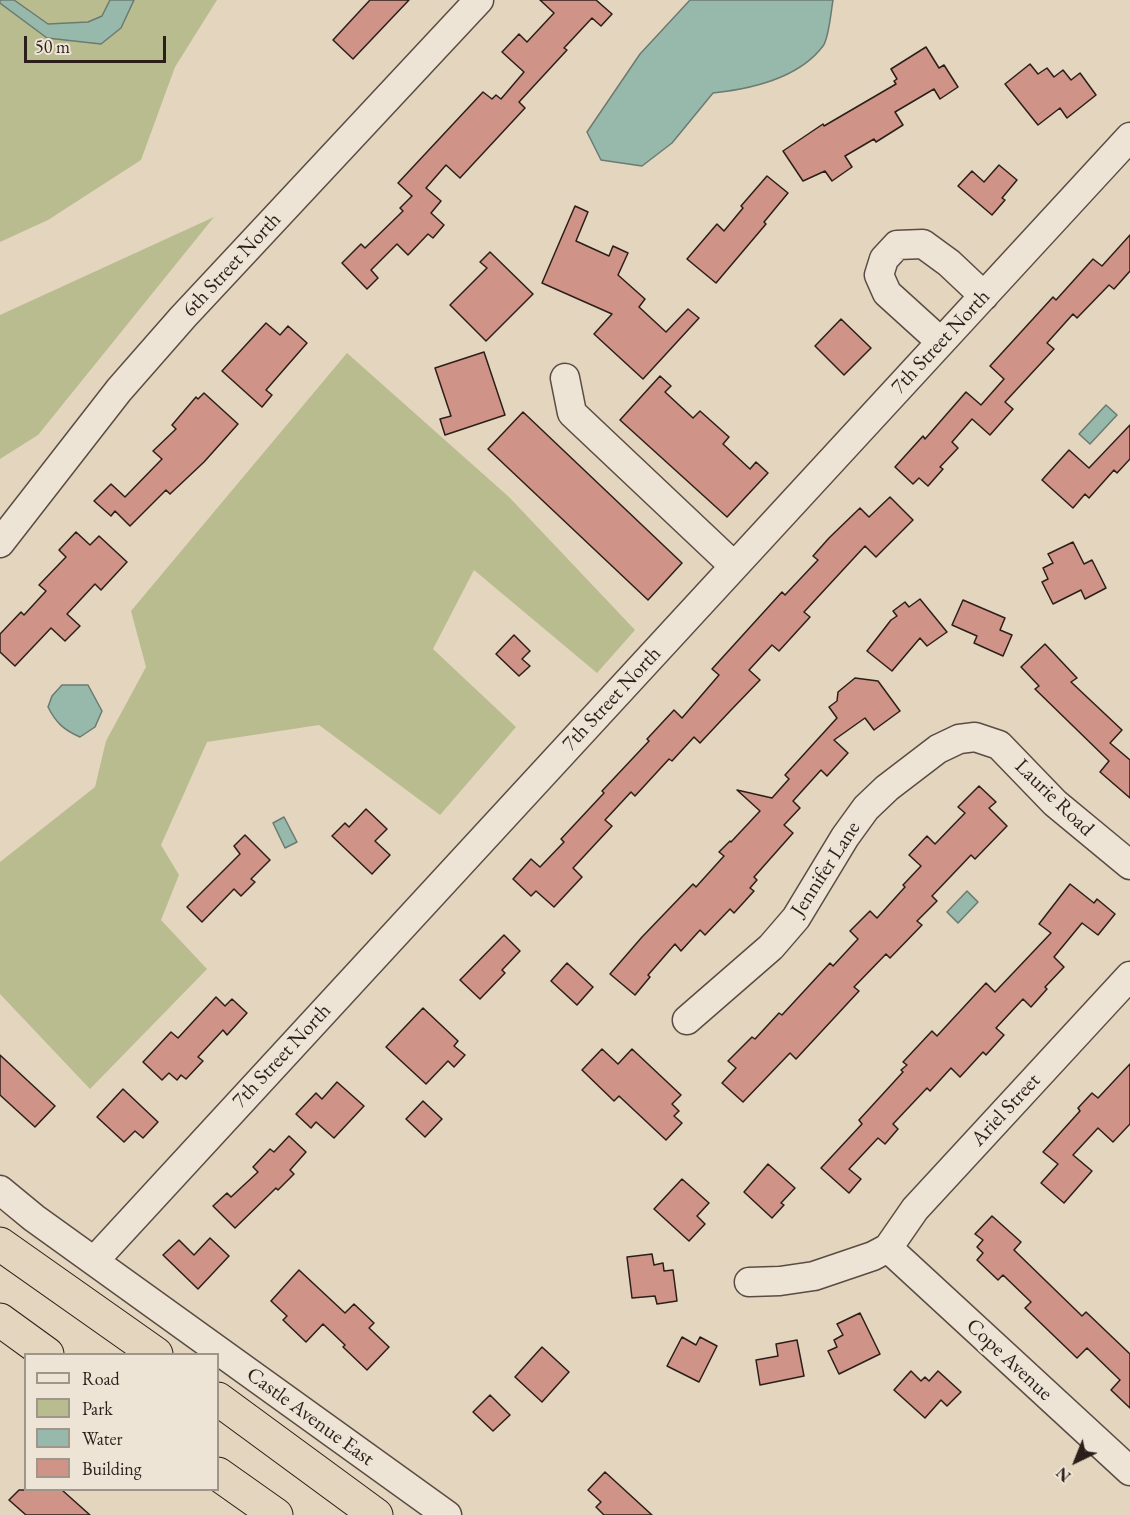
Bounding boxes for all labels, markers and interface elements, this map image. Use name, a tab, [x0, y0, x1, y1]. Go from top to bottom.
scale bar	[27, 24, 170, 62]
text: 50 m	[35, 35, 70, 58]
street label: 6th Street North	[177, 208, 287, 322]
street label: 7th Street North	[886, 285, 996, 399]
street label: 7th Street North	[557, 642, 667, 756]
street label: Laurie Road	[1009, 754, 1099, 842]
street label: Jennifer Lane	[786, 817, 866, 921]
street label: 7th Street North	[227, 999, 337, 1113]
street label: Ariel Street	[966, 1068, 1046, 1152]
street label: Cope Avenue	[961, 1314, 1057, 1406]
legend	[24, 1353, 219, 1491]
street label: Castle Avenue East	[241, 1362, 379, 1472]
text: Road	[82, 1367, 120, 1390]
text: Park	[82, 1397, 113, 1420]
text: Water	[82, 1427, 123, 1450]
north arrow	[1046, 1431, 1106, 1491]
text: Building	[82, 1457, 142, 1480]
text: N	[1051, 1462, 1075, 1487]

